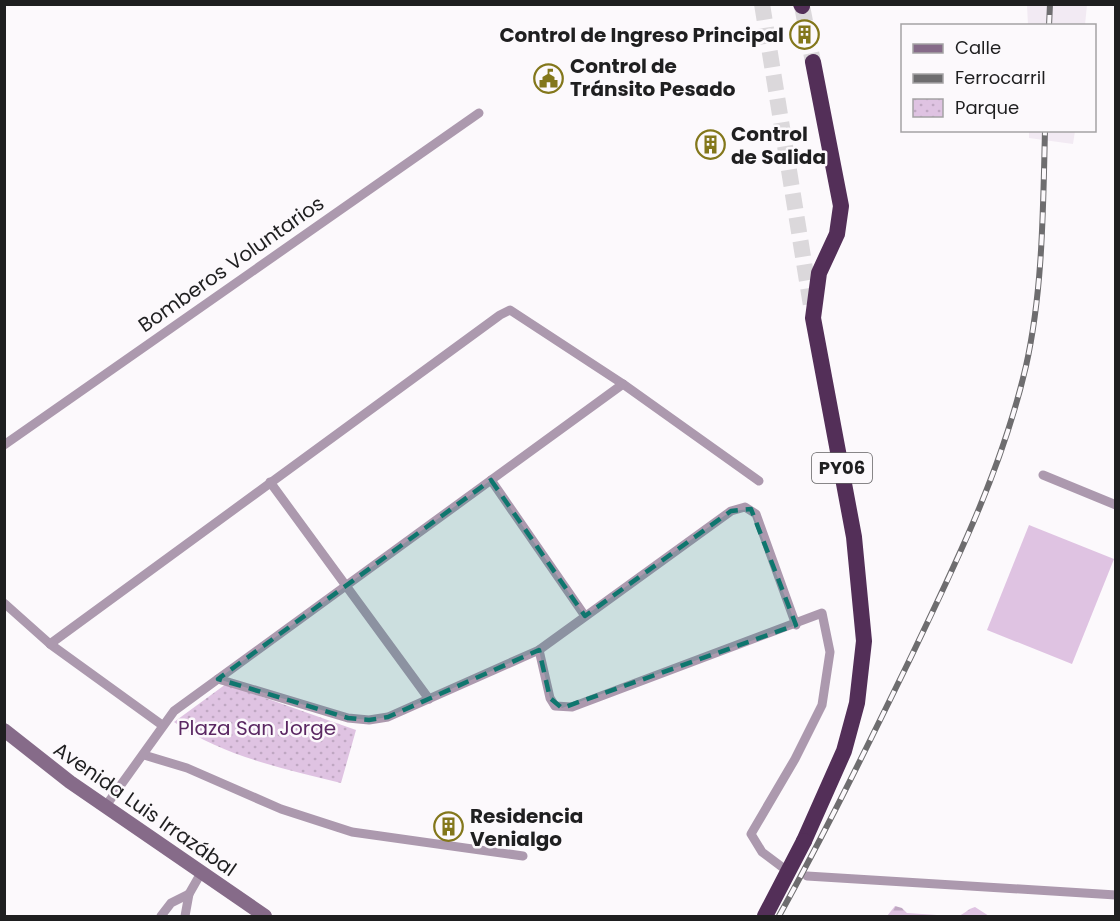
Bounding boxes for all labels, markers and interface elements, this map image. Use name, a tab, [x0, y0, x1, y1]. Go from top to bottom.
building icon: Control de Ingreso Principal	[789, 19, 821, 51]
place label: Control de Ingreso Principal	[499, 21, 784, 49]
legend	[901, 24, 1096, 132]
text: Calle	[955, 35, 1001, 60]
place label: Control de Tránsito Pesado	[570, 52, 736, 103]
public building icon: Control de Tránsito Pesado	[533, 62, 565, 94]
text: Ferrocarril	[955, 65, 1046, 90]
text: Parque	[955, 95, 1019, 120]
place label: Control de Salida	[731, 120, 826, 171]
building icon: Control de Salida	[694, 129, 726, 161]
street label: Bomberos Voluntarios	[132, 189, 330, 339]
road number: PY06	[812, 453, 872, 483]
park label: Plaza San Jorge	[178, 714, 336, 742]
street label: Avenida Luis Irrazábal	[48, 735, 242, 883]
place label: Residencia Venialgo	[470, 802, 583, 853]
building icon: Residencia Venialgo	[433, 811, 465, 843]

